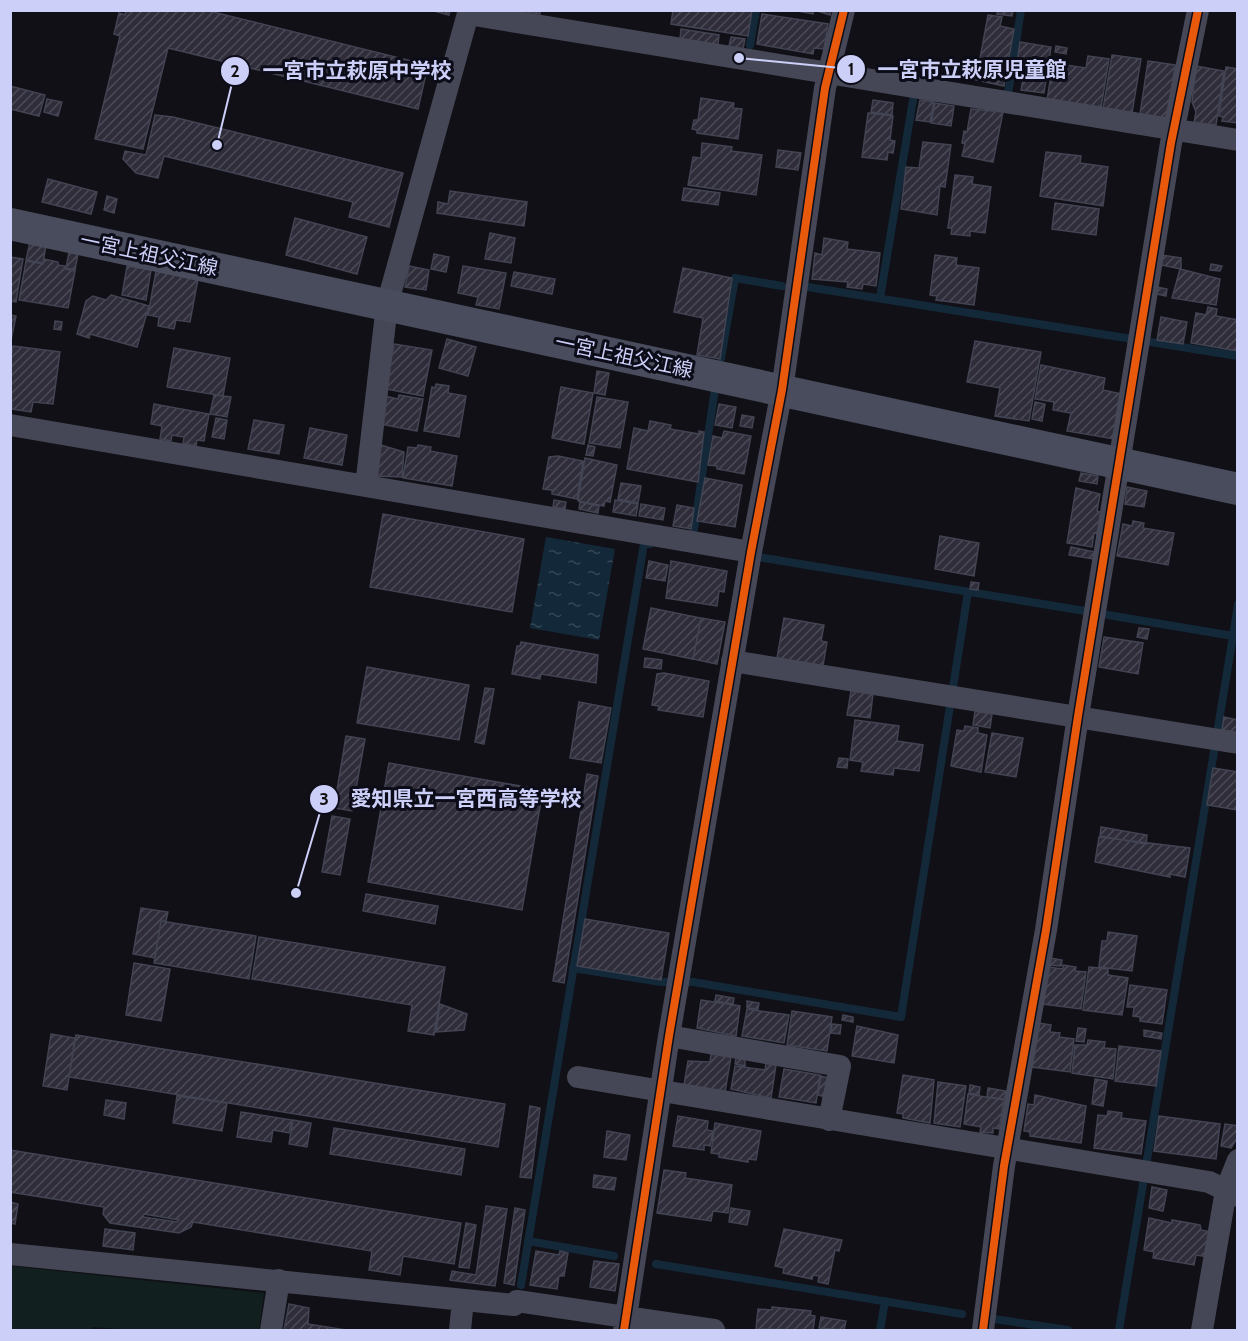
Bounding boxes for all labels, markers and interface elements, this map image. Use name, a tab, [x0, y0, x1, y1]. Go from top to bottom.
callout: 一宮市立萩原児童館	[836, 50, 1079, 89]
callout: 一宮市立萩原中学校	[220, 51, 463, 90]
text: 一宮市立萩原児童館	[878, 57, 1067, 82]
text: 一宮市立萩原中学校	[263, 58, 452, 83]
text: 1	[848, 58, 854, 80]
text: 2	[230, 60, 240, 82]
street label: 一宮上祖父江線	[78, 228, 220, 280]
street label: 一宮上祖父江線	[553, 330, 695, 382]
callout: 愛知県立一宮西高等学校	[309, 779, 594, 818]
text: 愛知県立一宮西高等学校	[351, 786, 582, 811]
text: 3	[319, 788, 329, 810]

